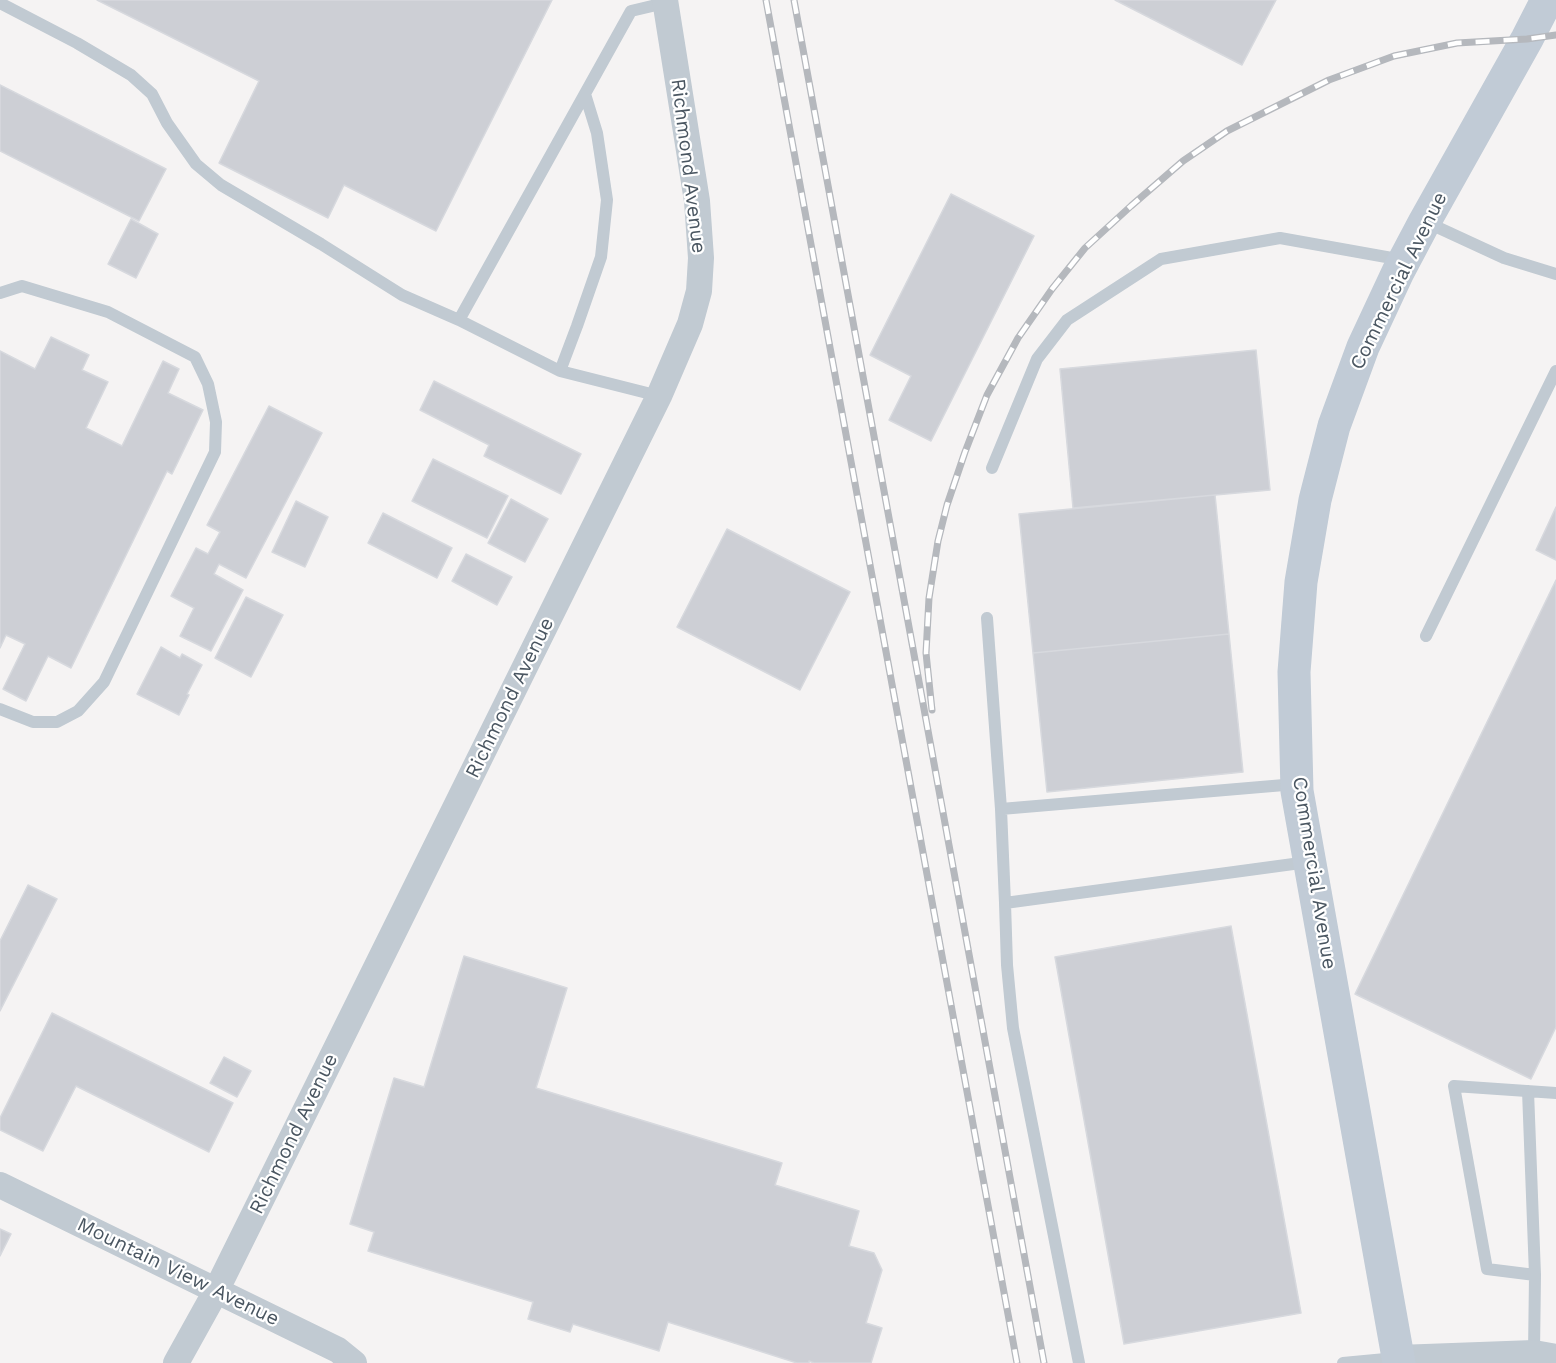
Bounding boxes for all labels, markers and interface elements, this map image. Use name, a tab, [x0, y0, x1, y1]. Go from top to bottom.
street label: Richmond Avenue	[665, 77, 711, 255]
street label: Commercial Avenue	[1346, 188, 1452, 374]
street label: Richmond Avenue	[461, 614, 559, 782]
street label: Commercial Avenue	[1287, 775, 1341, 971]
street label: Richmond Avenue	[245, 1050, 343, 1218]
street label: Mountain View Avenue	[73, 1213, 283, 1331]

